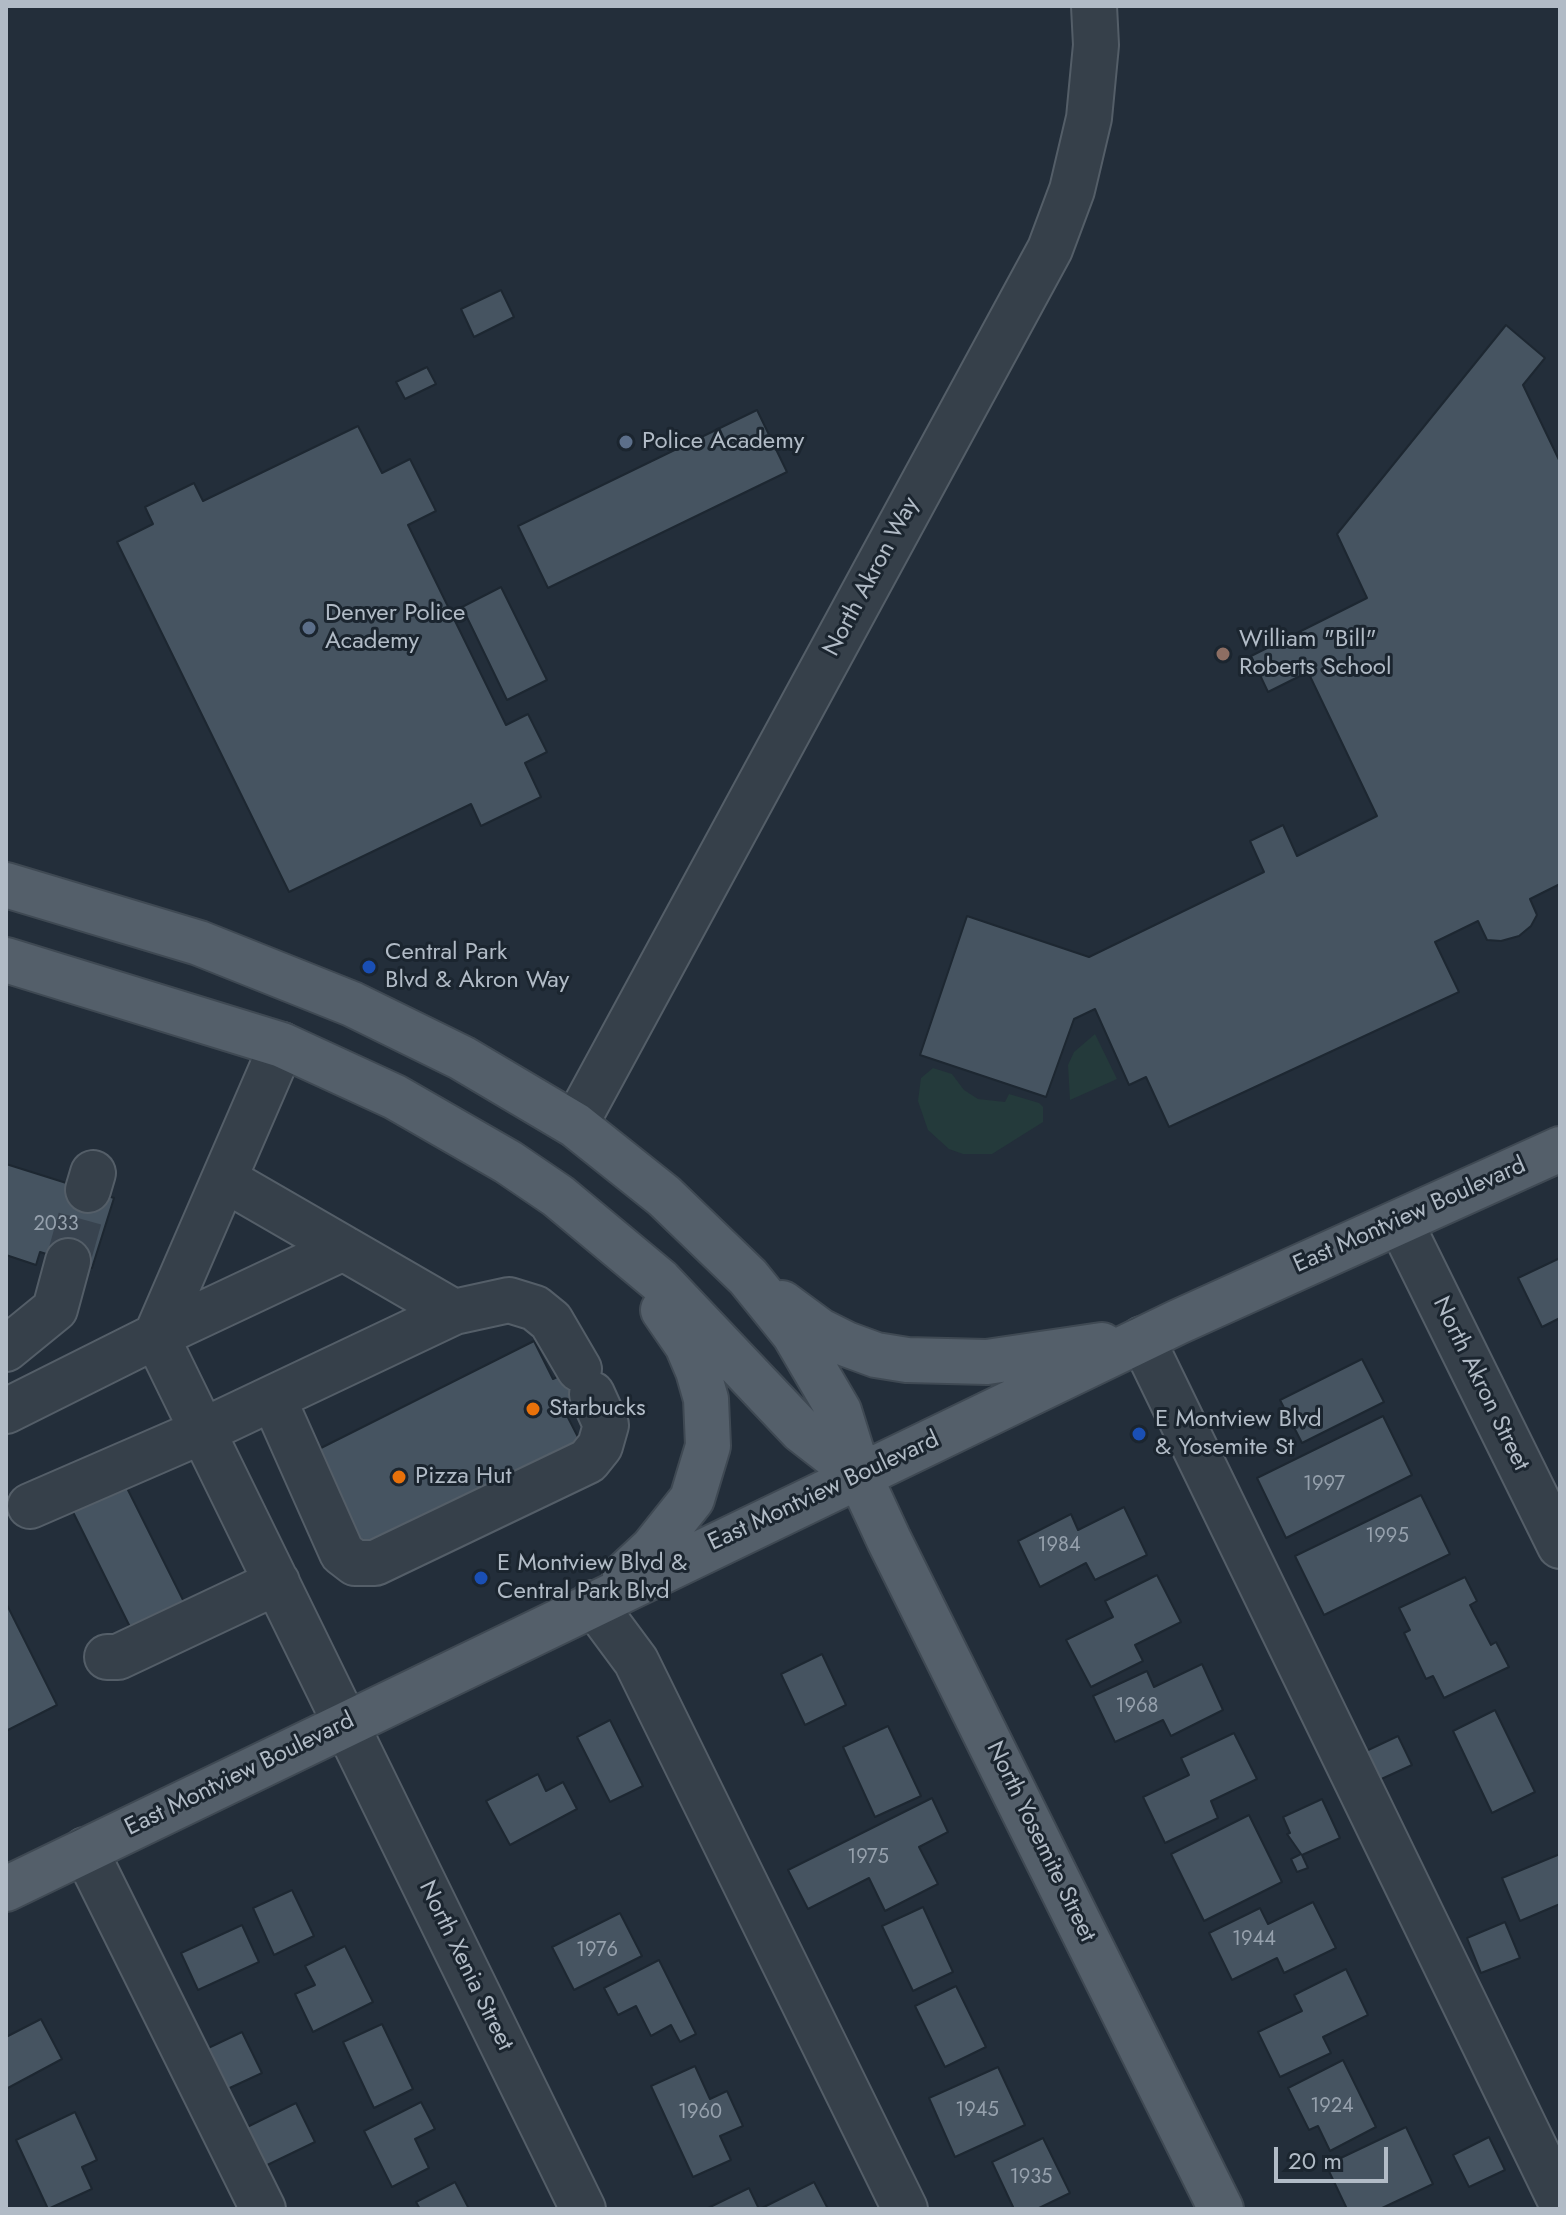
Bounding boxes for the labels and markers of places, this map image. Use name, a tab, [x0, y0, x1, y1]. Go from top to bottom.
place label: Police Academy	[642, 428, 804, 456]
marker: Police Academy	[617, 433, 635, 451]
place label: Denver Police Academy	[325, 600, 465, 656]
marker: Denver Police Academy	[300, 619, 318, 637]
place label: William "Bill" Roberts School	[1239, 626, 1391, 682]
marker: William "Bill" Roberts School	[1214, 645, 1232, 663]
place label: Central Park Blvd & Akron Way	[385, 939, 569, 995]
marker: Central Park Blvd & Akron Way	[360, 958, 378, 976]
place label: Starbucks	[549, 1395, 646, 1423]
marker: Starbucks	[524, 1400, 542, 1418]
place label: E Montview Blvd & Yosemite St	[1155, 1406, 1322, 1462]
marker: E Montview Blvd & Yosemite St	[1130, 1425, 1148, 1443]
place label: Pizza Hut	[415, 1463, 511, 1491]
marker: Pizza Hut	[390, 1468, 408, 1486]
place label: E Montview Blvd & Central Park Blvd	[497, 1550, 687, 1606]
marker: E Montview Blvd & Central Park Blvd	[472, 1569, 490, 1587]

